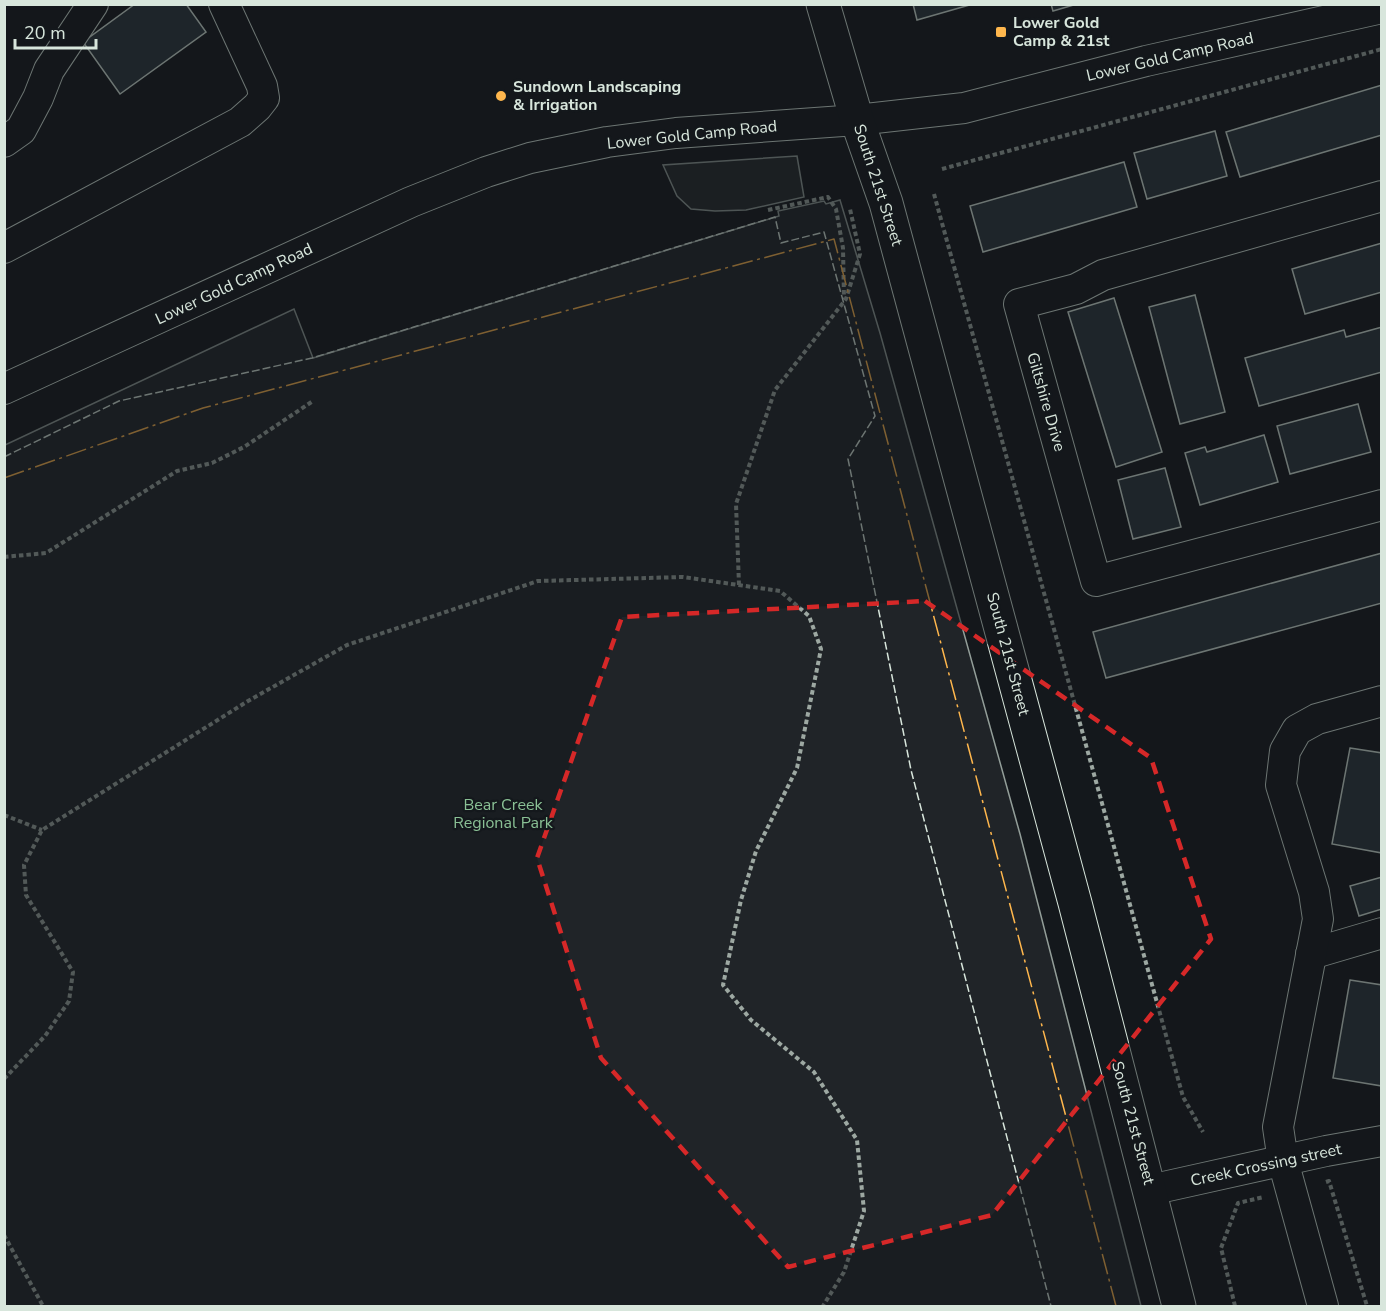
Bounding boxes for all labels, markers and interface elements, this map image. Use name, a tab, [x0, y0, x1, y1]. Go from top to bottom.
scale bar	[15, 12, 96, 50]
place label: Lower Gold Camp & 21st	[1013, 12, 1110, 52]
text: 20 m	[24, 21, 66, 45]
marker: Lower Gold Camp & 21st	[994, 25, 1008, 39]
street label: Lower Gold Camp Road	[1084, 27, 1256, 87]
place label: Sundown Landscaping & Irrigation	[513, 76, 681, 116]
marker: Sundown Landscaping & Irrigation	[494, 89, 508, 103]
street label: Lower Gold Camp Road	[606, 115, 778, 155]
street label: South 21st Street	[848, 121, 908, 249]
street label: Lower Gold Camp Road	[152, 238, 316, 330]
street label: Giltshire Drive	[1021, 350, 1071, 454]
street label: South 21st Street	[981, 590, 1035, 718]
park label: Bear Creek Regional Park	[453, 794, 554, 834]
street label: South 21st Street	[1106, 1059, 1160, 1187]
street label: Creek Crossing street	[1188, 1138, 1344, 1192]

